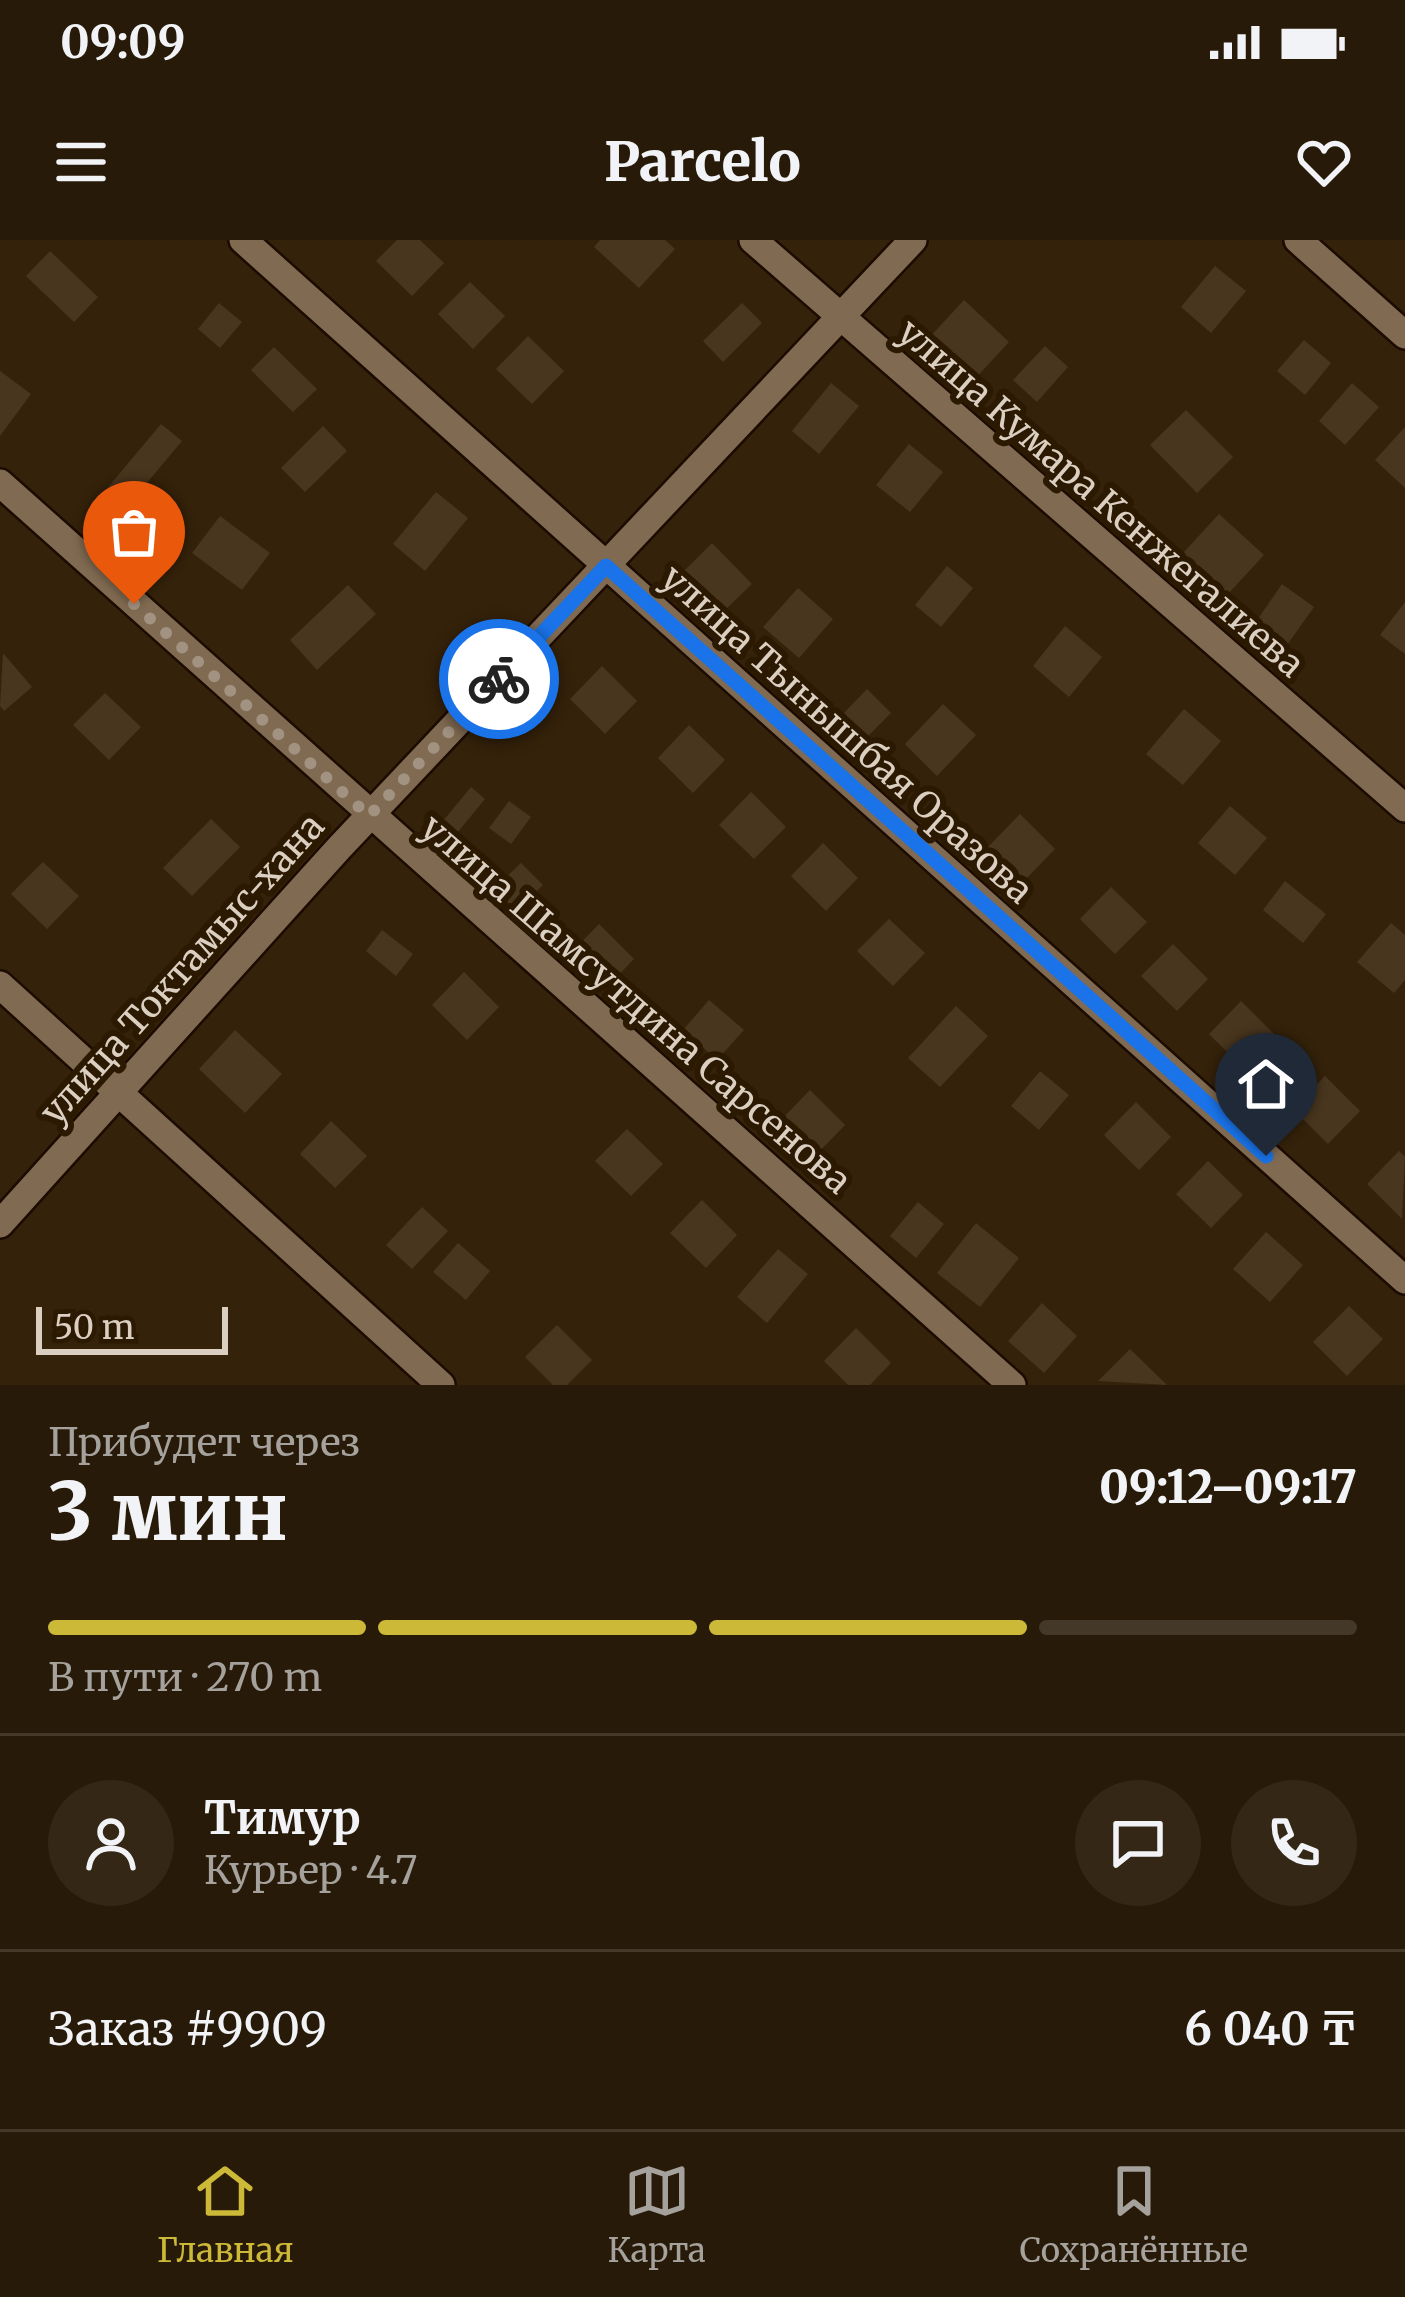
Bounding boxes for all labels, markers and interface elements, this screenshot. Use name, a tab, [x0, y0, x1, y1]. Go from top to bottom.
text: 09:09	[60, 14, 185, 70]
text: Parcelo	[604, 128, 801, 196]
icon: menu	[48, 129, 114, 195]
icon: heart	[1291, 129, 1357, 195]
street label: улица Кумара Кенжегалиева	[889, 309, 1313, 687]
pin	[83, 481, 185, 604]
icon: bag	[101, 499, 167, 565]
street label: улица Тынышбая Оразова	[652, 555, 1042, 913]
courier	[439, 619, 559, 739]
icon: bike	[466, 646, 532, 712]
street label: улица Токтамыс-хана	[30, 804, 334, 1134]
street label: улица Шамсутдина Сарсенова	[412, 805, 860, 1203]
pin	[1215, 1033, 1317, 1156]
icon: home	[1233, 1051, 1299, 1117]
scale bar	[36, 1301, 228, 1354]
text: 50 m	[54, 1307, 135, 1348]
text: Прибудет через	[48, 1418, 360, 1467]
text: 09:12–09:17	[1099, 1459, 1357, 1515]
text: 3 мин	[48, 1463, 288, 1561]
text: В пути · 270 m	[48, 1653, 322, 1702]
button: person	[48, 1780, 174, 1906]
button: chat	[1075, 1780, 1201, 1906]
button: phone	[1231, 1780, 1357, 1906]
text: Тимур	[204, 1790, 361, 1846]
text: Курьер · 4.7	[204, 1846, 418, 1895]
text: Заказ #9909	[48, 2001, 327, 2057]
text: 6 040 ₸	[1184, 2001, 1357, 2057]
tab: Главная	[157, 2158, 294, 2271]
tab: Карта	[607, 2158, 706, 2271]
tab: Сохранённые	[1020, 2158, 1248, 2271]

